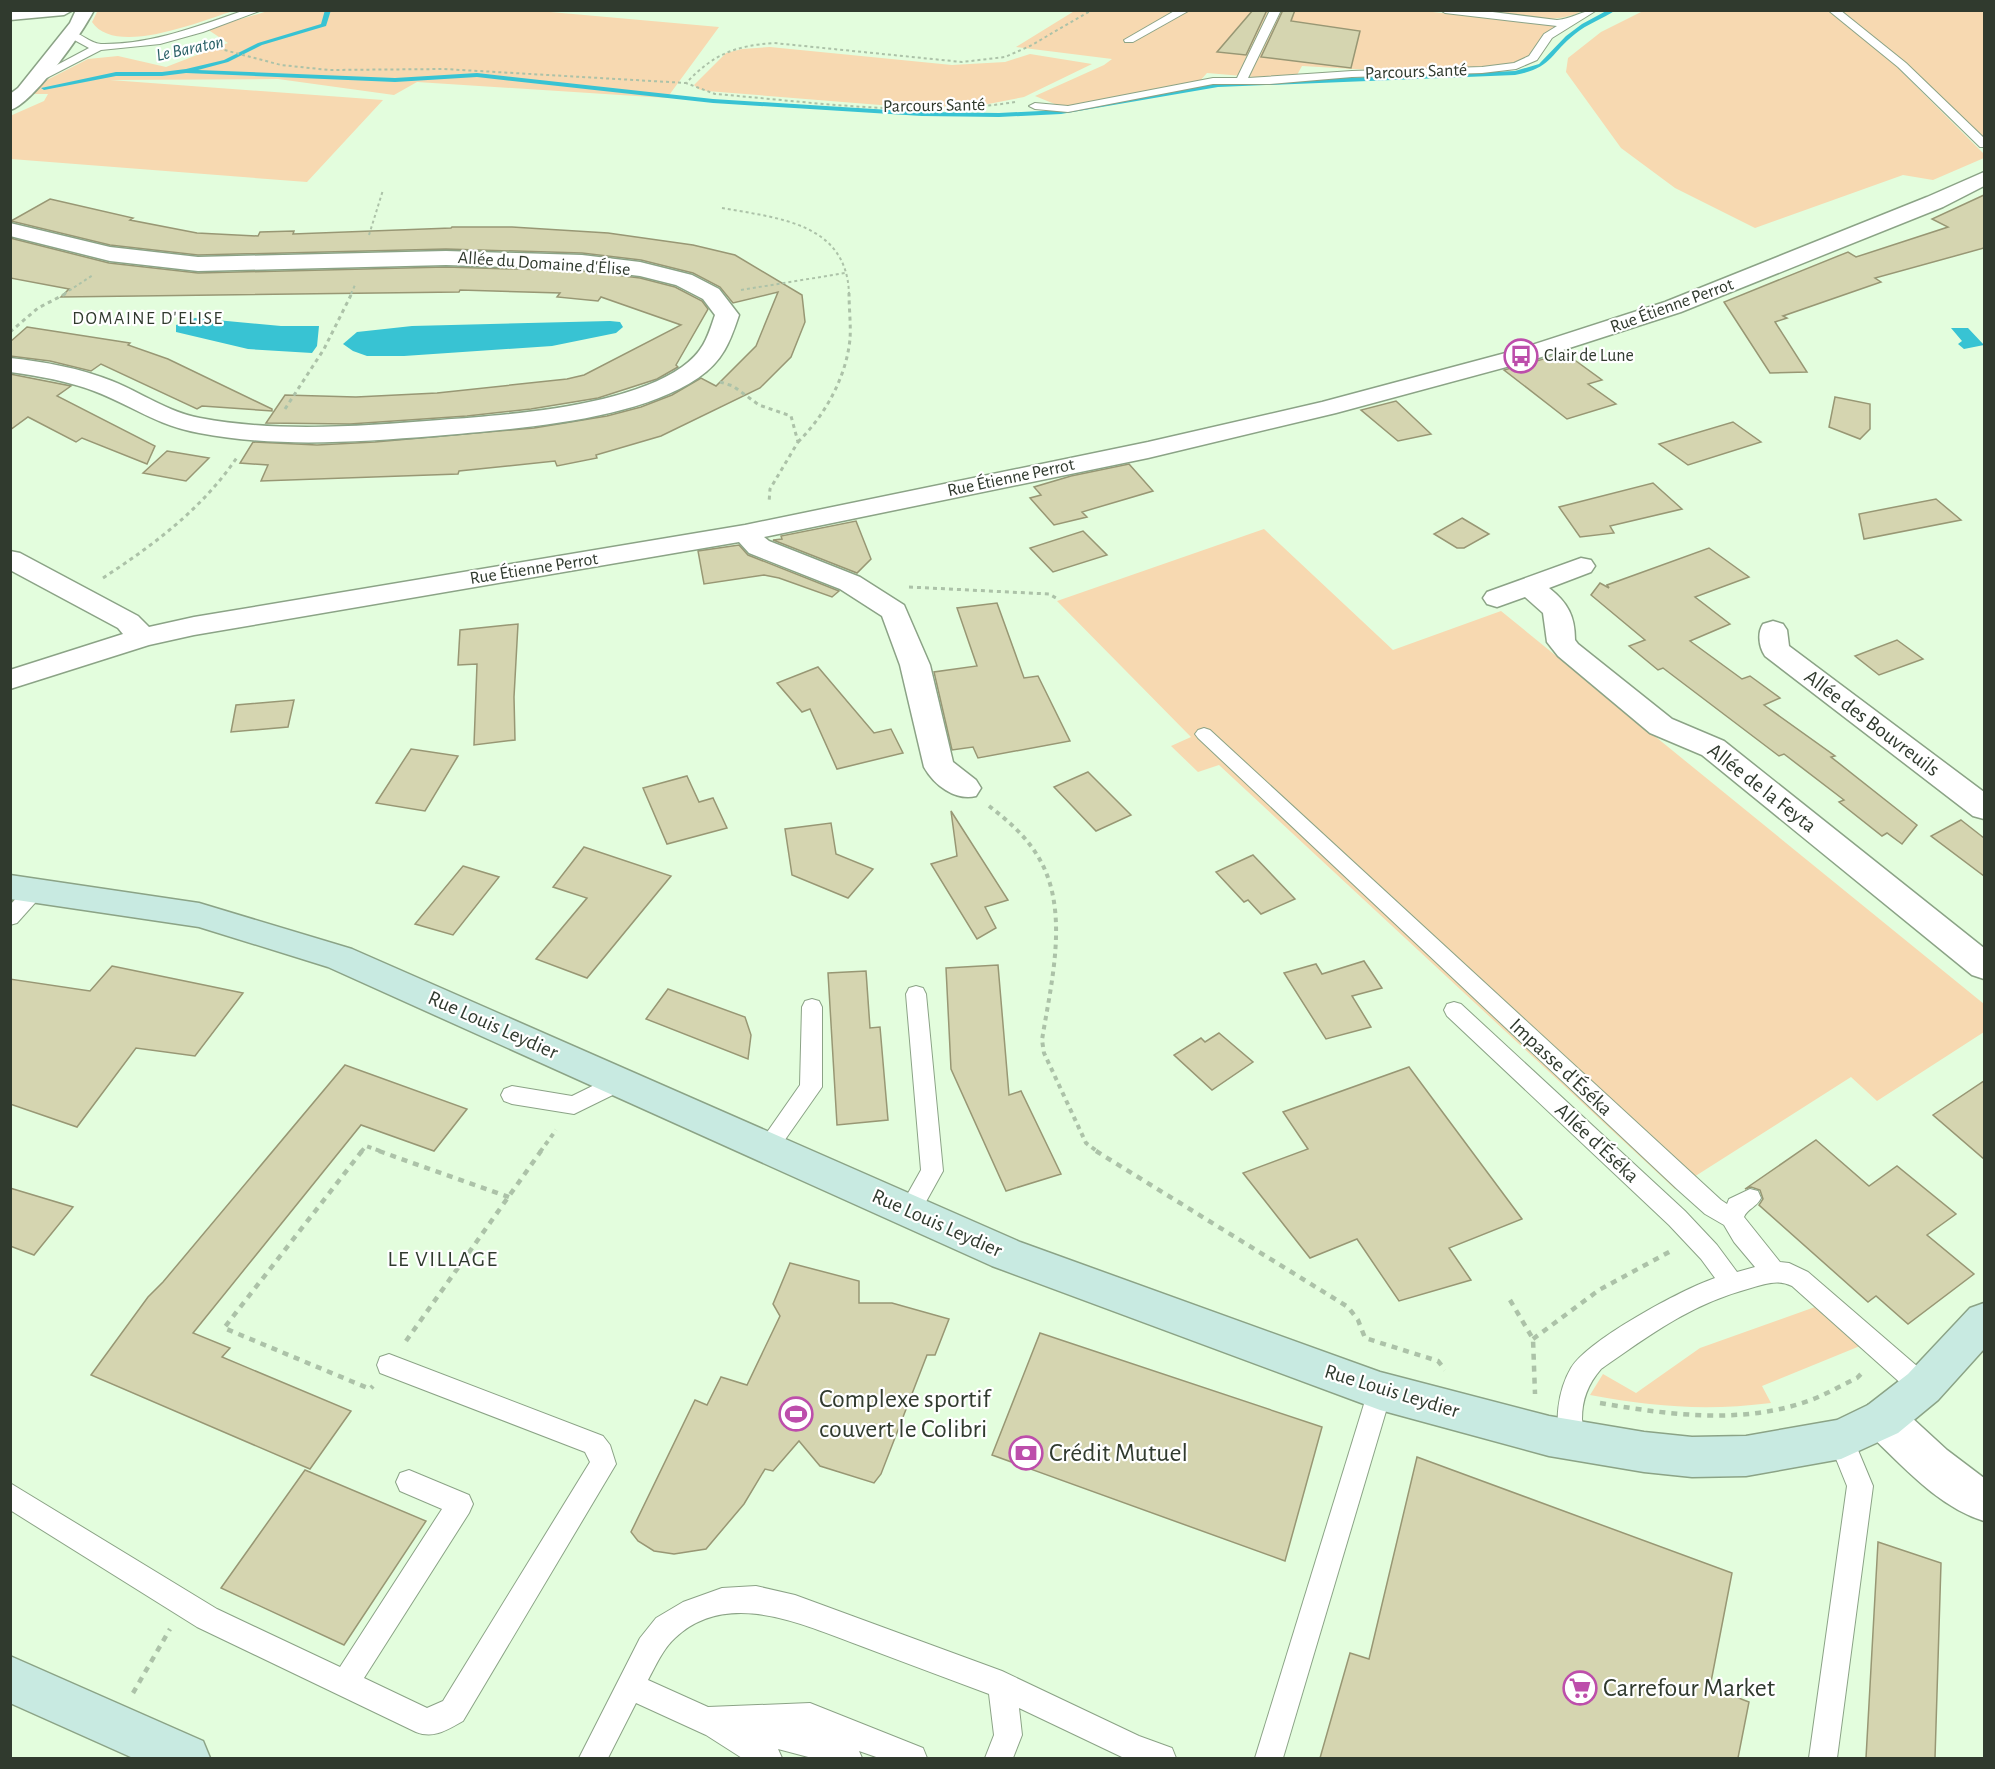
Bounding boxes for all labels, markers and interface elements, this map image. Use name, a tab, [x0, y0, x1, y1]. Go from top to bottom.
water label: Le Baraton	[155, 33, 225, 65]
street label: Parcours Santé	[1365, 61, 1467, 83]
street label: Parcours Santé	[883, 96, 985, 116]
street label: Allée du Domaine d'Élise	[457, 246, 631, 279]
street label: Rue Étienne Perrot	[1607, 272, 1736, 337]
district label: DOMAINE D'ELISE	[72, 310, 224, 328]
bus stop icon: Clair de Lune	[1503, 338, 1539, 374]
place label: Clair de Lune	[1544, 347, 1634, 365]
street label: Rue Étienne Perrot	[945, 453, 1076, 500]
street label: Rue Étienne Perrot	[468, 547, 600, 588]
street label: Allée des Bouvreuils	[1801, 666, 1943, 780]
street label: Allée de la Feyta	[1704, 739, 1820, 837]
street label: Rue Louis Leydier	[425, 987, 561, 1063]
street label: Impasse d'Éséka	[1506, 1013, 1618, 1120]
street label: Allée d'Éséka	[1551, 1098, 1645, 1187]
street label: Rue Louis Leydier	[869, 1185, 1005, 1261]
district label: LE VILLAGE	[387, 1248, 499, 1270]
street label: Rue Louis Leydier	[1322, 1360, 1462, 1422]
place label: Complexe sportif couvert le Colibri	[819, 1386, 992, 1442]
sports icon: Complexe sportif couvert le Colibri	[778, 1396, 814, 1432]
bank icon: Crédit Mutuel	[1008, 1435, 1044, 1471]
place label: Crédit Mutuel	[1049, 1440, 1188, 1466]
supermarket icon: Carrefour Market	[1562, 1670, 1598, 1706]
place label: Carrefour Market	[1603, 1675, 1775, 1701]

